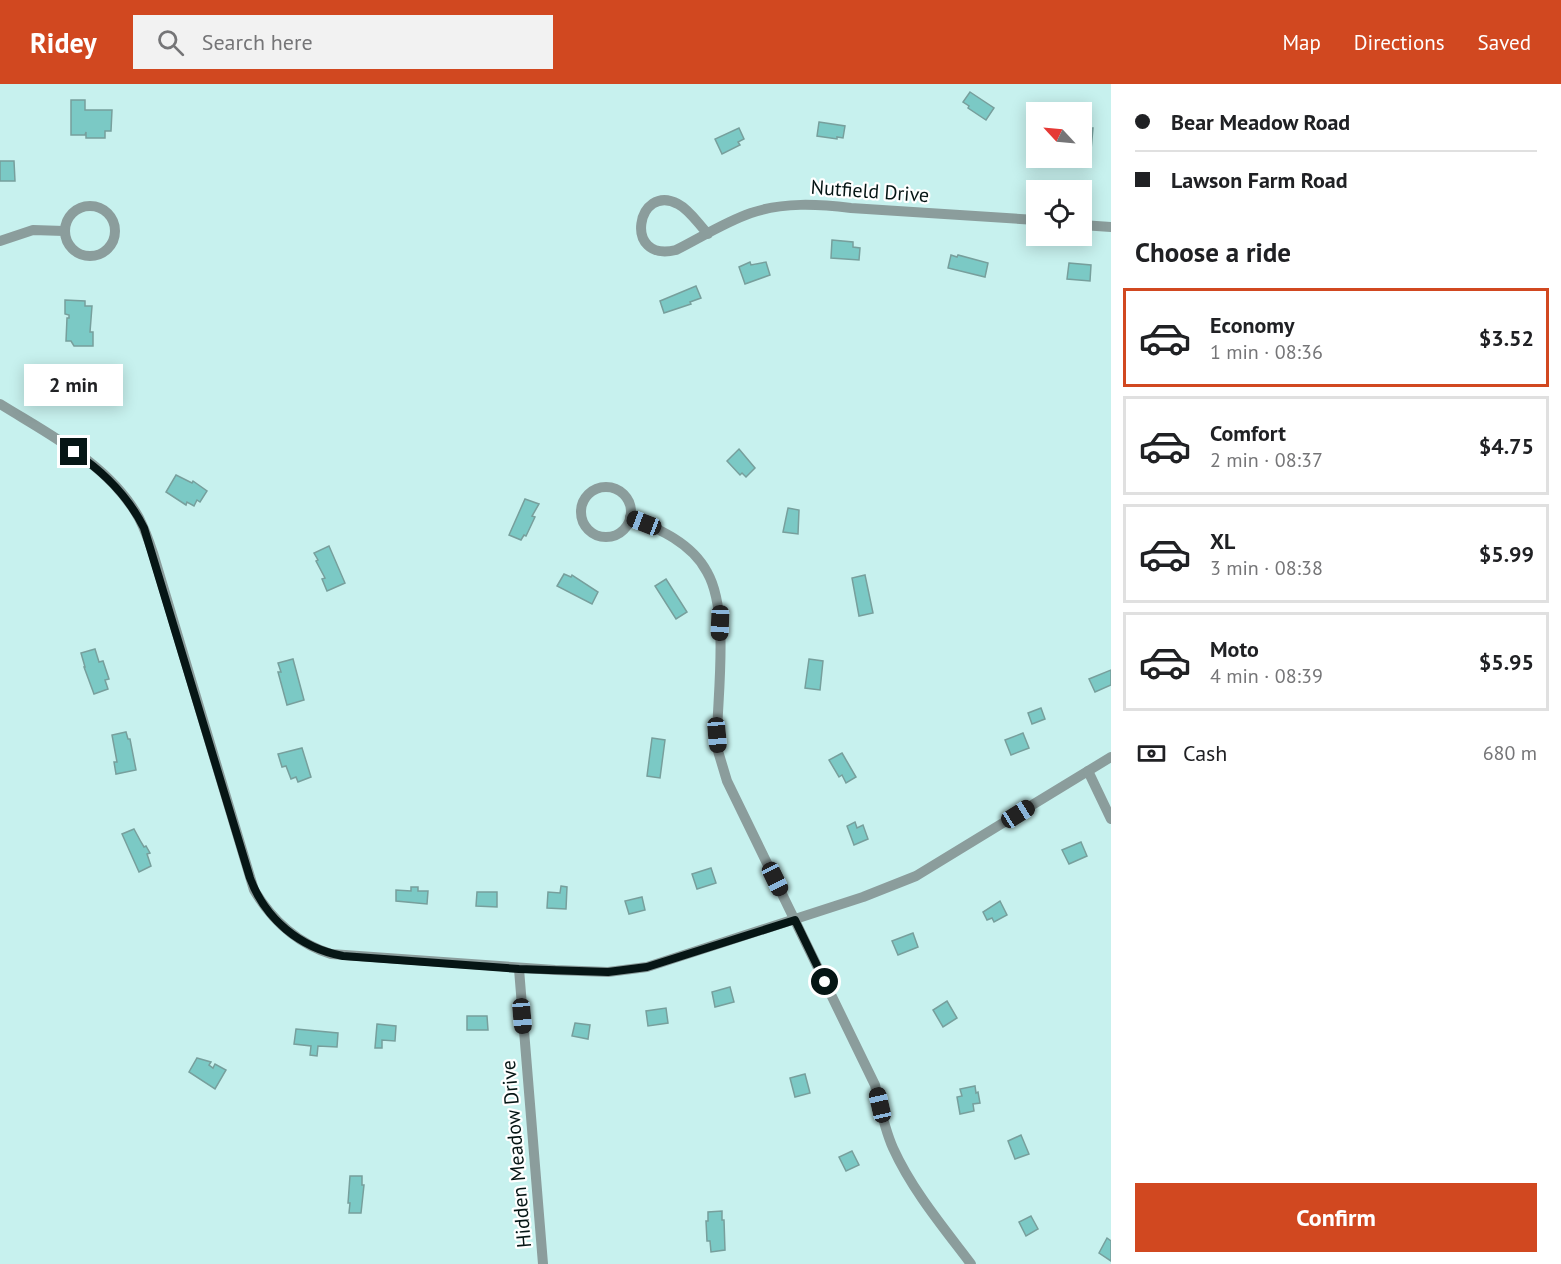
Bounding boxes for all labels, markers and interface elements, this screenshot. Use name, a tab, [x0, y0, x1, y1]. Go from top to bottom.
search box	[133, 15, 553, 69]
text: Ridey	[30, 24, 97, 61]
icon: search	[154, 26, 187, 59]
text: Search here	[202, 28, 313, 56]
text: Map	[1282, 29, 1321, 56]
text: Directions	[1354, 29, 1445, 56]
text: Saved	[1478, 29, 1531, 56]
north arrow	[1026, 102, 1092, 168]
map controls	[1026, 102, 1092, 246]
text: Bear Meadow Road	[1171, 108, 1350, 136]
text: Lawson Farm Road	[1171, 166, 1348, 194]
street label: Nutfield Drive	[810, 174, 930, 208]
button: locate	[1026, 180, 1092, 246]
text: Choose a ride	[1135, 235, 1291, 269]
icon: car	[1138, 311, 1192, 365]
text: Economy	[1210, 311, 1294, 339]
text: $3.52	[1479, 324, 1534, 352]
text: 1 min · 08:36	[1210, 339, 1323, 365]
callout: 2 min	[25, 365, 124, 407]
text: 2 min	[49, 372, 98, 398]
icon: car	[1138, 419, 1192, 473]
text: Comfort	[1210, 419, 1286, 447]
text: $4.75	[1479, 432, 1534, 460]
route end	[60, 438, 87, 465]
text: 2 min · 08:37	[1210, 447, 1323, 473]
car	[624, 508, 664, 538]
icon: car	[1138, 527, 1192, 581]
text: XL	[1210, 527, 1235, 555]
text: $5.99	[1479, 540, 1534, 568]
text: 3 min · 08:38	[1210, 555, 1323, 581]
car	[710, 605, 730, 641]
icon: car	[1138, 635, 1192, 689]
text: Moto	[1210, 635, 1259, 663]
text: $5.95	[1479, 648, 1534, 676]
text: 4 min · 08:39	[1210, 663, 1323, 689]
car	[706, 716, 728, 754]
icon: cash	[1135, 737, 1168, 770]
text: Cash	[1183, 739, 1227, 767]
text: 680 m	[1483, 740, 1537, 766]
car	[998, 797, 1038, 831]
car	[759, 859, 791, 899]
route start	[811, 968, 838, 995]
car	[511, 997, 533, 1035]
street label: Hidden Meadow Drive	[495, 1059, 537, 1249]
car	[867, 1085, 893, 1125]
button: Confirm	[1135, 1183, 1537, 1252]

